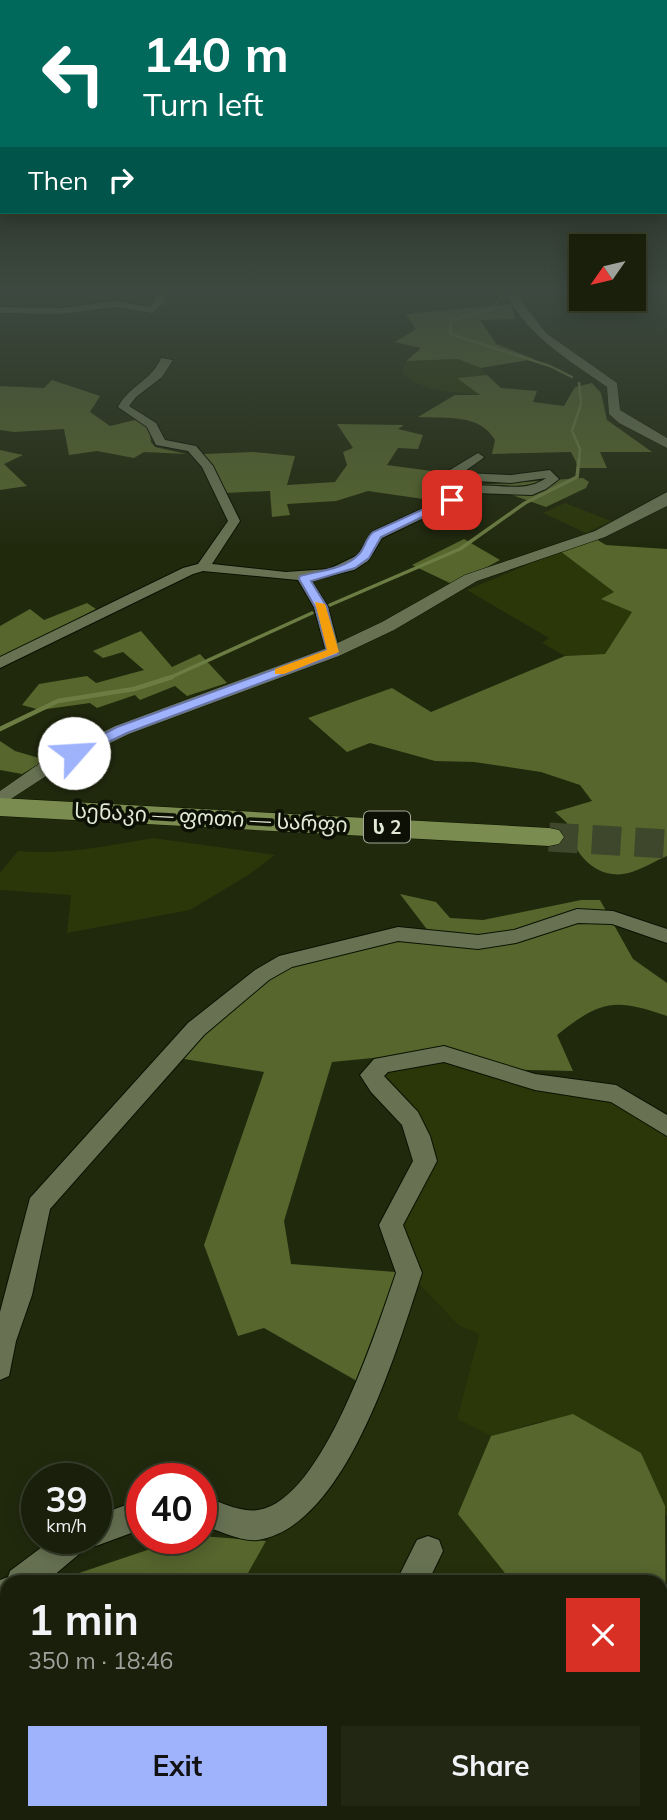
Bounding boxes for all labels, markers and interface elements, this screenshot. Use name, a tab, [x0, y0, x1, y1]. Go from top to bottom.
text: 140 m	[143, 23, 289, 84]
icon: left	[28, 28, 119, 119]
text: Turn left	[143, 84, 263, 124]
icon: right	[102, 161, 140, 199]
text: Then	[28, 164, 88, 197]
north arrow	[569, 234, 646, 312]
map controls	[569, 234, 646, 311]
pin	[422, 470, 482, 530]
icon: arrive	[433, 481, 471, 519]
position arrow	[37, 716, 111, 790]
street label: სენაკი — ფოთი — სარფი	[74, 797, 348, 837]
road number: ს 2	[364, 812, 410, 842]
speed limit sign: 40	[126, 1463, 217, 1554]
text: 39	[45, 1477, 88, 1521]
text: km/h	[46, 1514, 87, 1537]
text: 1 min	[28, 1593, 139, 1646]
button: close	[566, 1598, 640, 1672]
text: 350 m · 18:46	[28, 1646, 173, 1675]
button: Exit	[28, 1726, 327, 1806]
button: Share	[341, 1726, 640, 1806]

